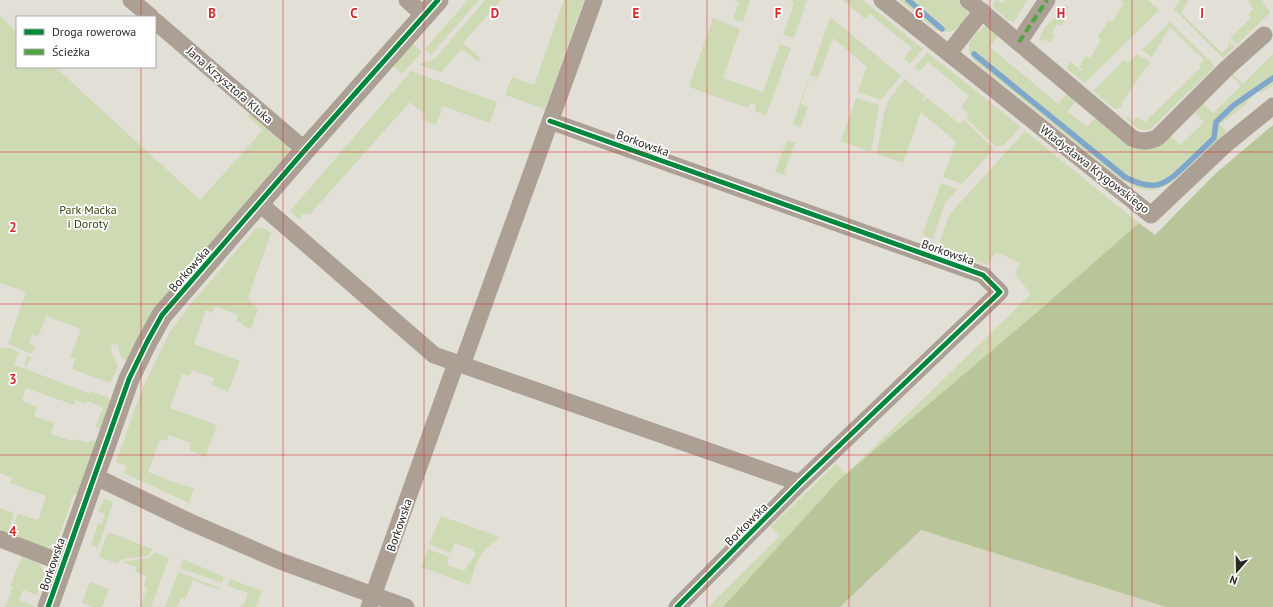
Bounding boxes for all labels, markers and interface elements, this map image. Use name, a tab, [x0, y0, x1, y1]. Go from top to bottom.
text: B	[208, 5, 216, 22]
text: C	[350, 5, 358, 22]
text: D	[491, 5, 499, 22]
text: E	[633, 5, 640, 22]
text: F	[775, 5, 782, 22]
text: G	[915, 5, 923, 22]
text: H	[1057, 5, 1065, 22]
text: I	[1200, 5, 1204, 22]
legend	[16, 16, 156, 68]
text: Droga rowerowa	[52, 24, 136, 39]
street label: Jana Krzysztofa Kluka	[183, 43, 276, 127]
text: Ścieżka	[52, 44, 90, 59]
street label: Władysława Krygowskiego	[1037, 122, 1153, 216]
street label: Borkowska	[615, 127, 671, 159]
park label: Park Maćka i Doroty	[59, 202, 117, 231]
text: 2	[9, 219, 17, 236]
street label: Borkowska	[920, 236, 976, 268]
street label: Borkowska	[165, 243, 213, 295]
text: 3	[9, 371, 17, 388]
street label: Borkowska	[383, 497, 415, 553]
street label: Borkowska	[721, 499, 771, 549]
text: 4	[9, 523, 17, 540]
street label: Borkowska	[36, 536, 68, 592]
north arrow	[1217, 551, 1257, 591]
text: N	[1228, 573, 1239, 588]

